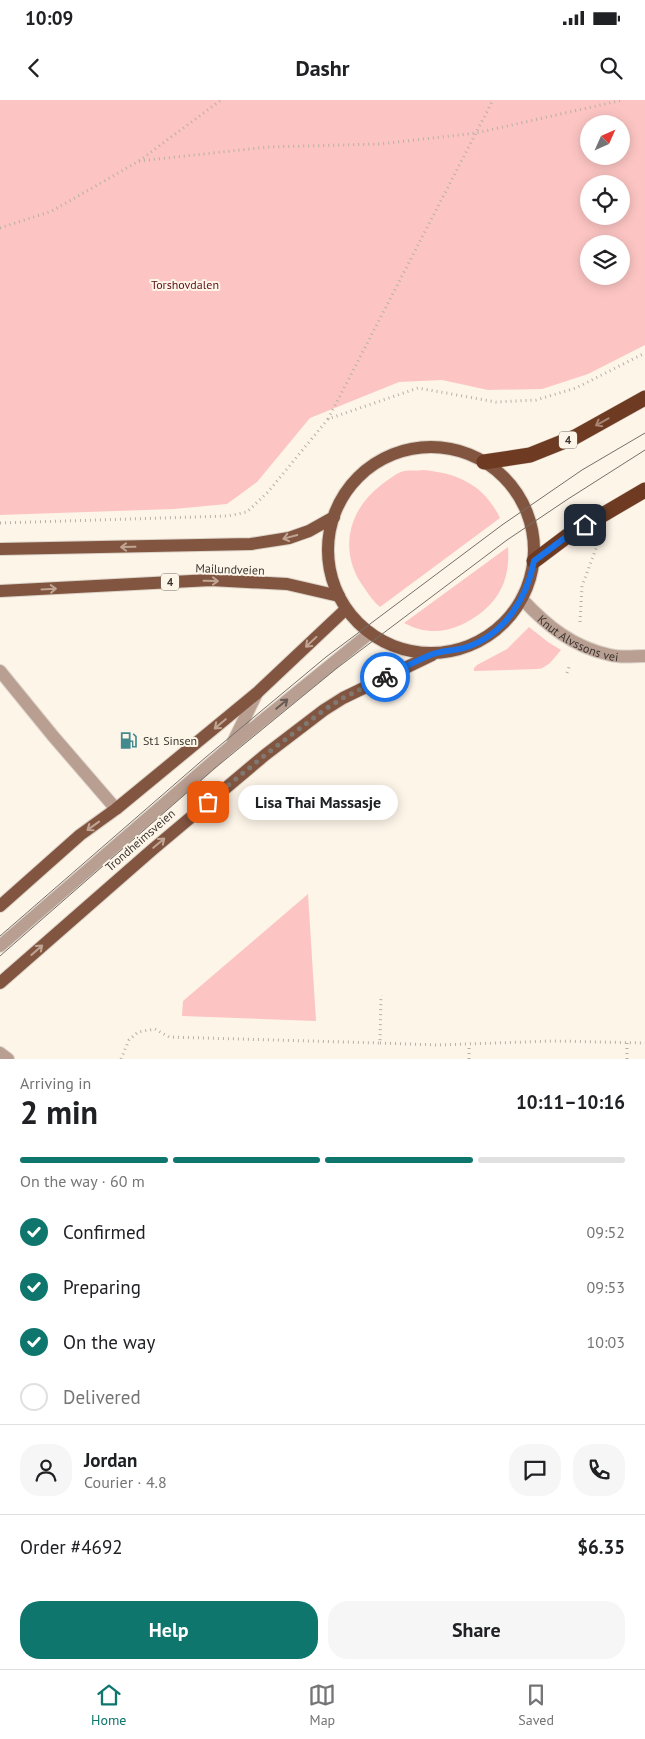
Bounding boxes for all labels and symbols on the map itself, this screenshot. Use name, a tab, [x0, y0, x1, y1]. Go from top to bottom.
north arrow	[580, 115, 630, 165]
park label: Torshovdalen	[151, 277, 219, 292]
one-way arrow	[596, 417, 610, 427]
road number: 4	[559, 432, 577, 448]
pin	[564, 504, 606, 546]
one-way arrow	[282, 533, 298, 542]
one-way arrow	[120, 542, 136, 552]
street label: Mailundveien	[195, 560, 265, 578]
road number: 4	[161, 574, 179, 591]
one-way arrow	[202, 576, 219, 586]
one-way arrow	[40, 584, 56, 593]
street label: Knut Alvssons vei	[535, 611, 619, 664]
one-way arrow	[305, 636, 317, 648]
courier	[360, 652, 410, 702]
one-way arrow	[275, 698, 288, 710]
one-way arrow	[214, 719, 227, 730]
fuel station icon: St1 Sinsen	[119, 730, 139, 750]
place label: St1 Sinsen	[143, 733, 197, 748]
pin	[187, 781, 229, 823]
callout: Lisa Thai Massasje	[238, 784, 398, 820]
street label: Trondheimsveien	[102, 806, 178, 874]
one-way arrow	[86, 821, 100, 831]
one-way arrow	[152, 838, 165, 849]
one-way arrow	[30, 945, 43, 956]

